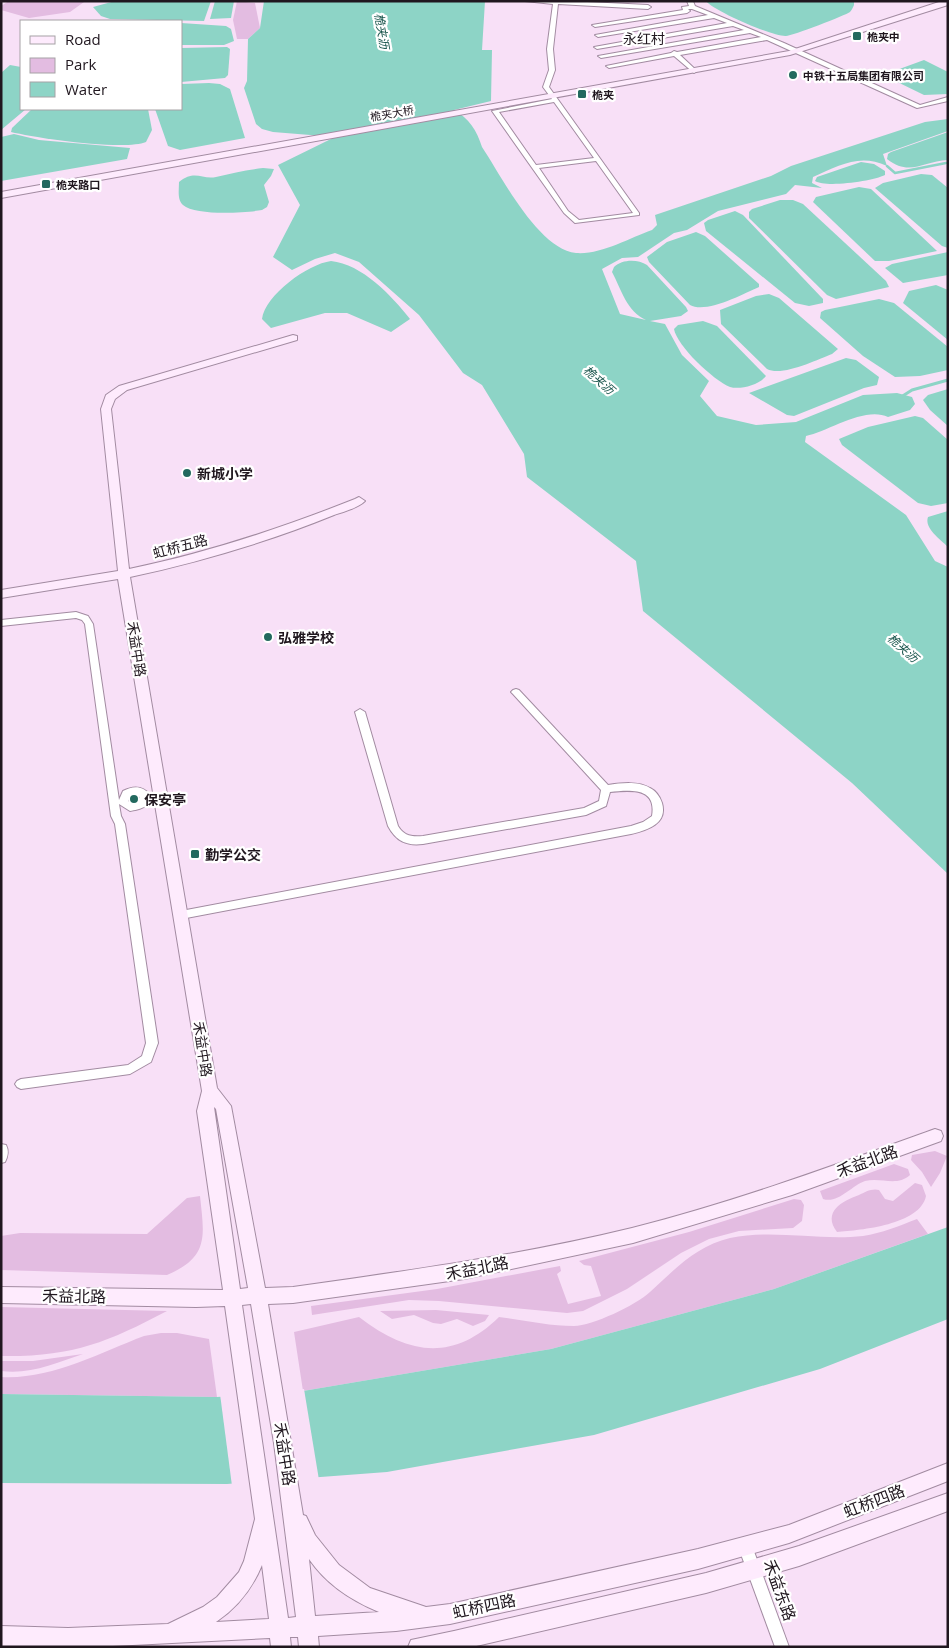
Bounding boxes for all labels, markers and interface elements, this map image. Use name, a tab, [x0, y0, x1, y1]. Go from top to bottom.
water label: 桅夹沥	[371, 12, 394, 52]
legend	[20, 20, 182, 110]
text: Road	[65, 29, 101, 49]
district label: 永红村	[623, 29, 665, 48]
place label: 桅夹中	[867, 29, 900, 44]
marker: 桅夹中	[851, 30, 863, 42]
text: Park	[65, 54, 96, 74]
place label: 中铁十五局集团有限公司	[803, 68, 924, 83]
marker: 中铁十五局集团有限公司	[787, 69, 799, 81]
text: Water	[65, 79, 107, 99]
place label: 桅夹	[592, 87, 614, 102]
marker: 桅夹	[576, 88, 588, 100]
street label: 桅夹大桥	[369, 102, 415, 124]
place label: 桅夹路口	[56, 177, 100, 192]
marker: 桅夹路口	[40, 178, 52, 190]
water label: 桅夹沥	[580, 362, 620, 400]
place label: 新城小学	[197, 464, 253, 483]
marker: 新城小学	[181, 467, 193, 479]
street label: 虹桥五路	[150, 530, 210, 562]
street label: 禾益中路	[123, 620, 151, 678]
place label: 弘雅学校	[278, 628, 334, 647]
water label: 桅夹沥	[884, 630, 924, 668]
marker: 弘雅学校	[262, 631, 274, 643]
place label: 保安亭	[144, 790, 186, 809]
marker: 保安亭	[128, 793, 140, 805]
place label: 勤学公交	[205, 845, 261, 864]
marker: 勤学公交	[189, 848, 201, 860]
street label: 禾益中路	[189, 1020, 217, 1078]
street label: 禾益北路	[833, 1140, 901, 1182]
street label: 禾益北路	[443, 1251, 511, 1285]
street label: 禾益北路	[42, 1284, 106, 1308]
street label: 禾益中路	[269, 1421, 301, 1487]
street label: 虹桥四路	[840, 1479, 908, 1523]
street label: 禾益东路	[759, 1556, 801, 1624]
street label: 虹桥四路	[450, 1589, 518, 1623]

